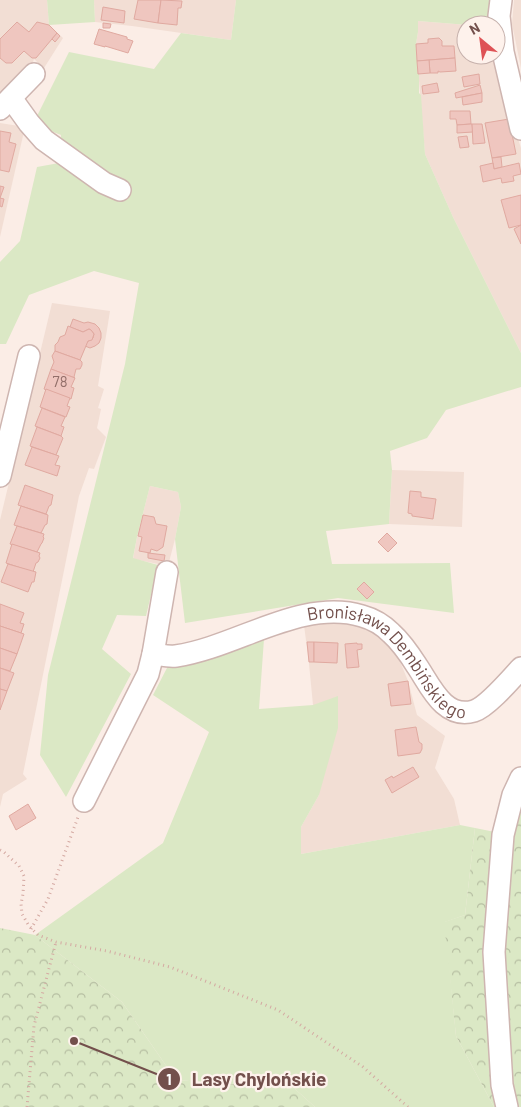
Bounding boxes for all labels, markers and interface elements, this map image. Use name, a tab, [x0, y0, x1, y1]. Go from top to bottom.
north arrow	[456, 15, 506, 65]
text: N	[466, 19, 483, 38]
house number: 78	[53, 372, 67, 390]
street label: Bronisława Dembińskiego	[305, 600, 468, 723]
callout: Lasy Chylońskie	[156, 1062, 336, 1096]
text: Lasy Chylońskie	[192, 1067, 326, 1090]
text: 1	[166, 1070, 172, 1088]

